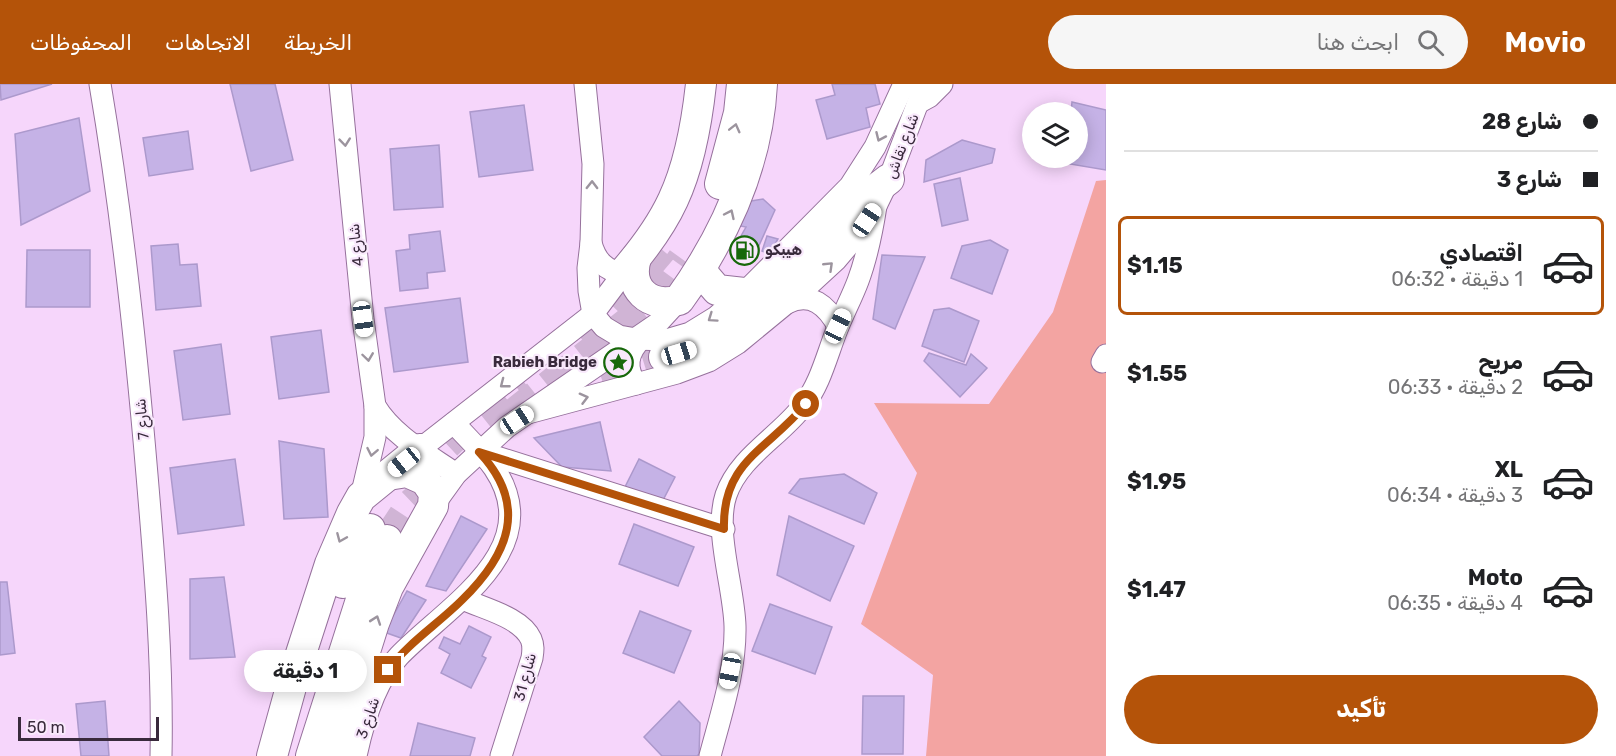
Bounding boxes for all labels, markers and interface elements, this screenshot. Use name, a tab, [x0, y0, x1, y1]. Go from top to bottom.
search box	[1048, 15, 1468, 69]
icon: search	[1414, 26, 1447, 59]
text: Movio	[1504, 26, 1586, 59]
text: ابحث هنا	[1316, 29, 1399, 56]
text: المحفوظات	[30, 30, 132, 55]
text: الاتجاهات	[165, 30, 251, 55]
text: الخريطة	[284, 30, 352, 55]
map controls	[1022, 102, 1088, 168]
button: layers	[1022, 102, 1088, 168]
text: شارع 28	[1482, 108, 1562, 135]
street label: شارع نقاش	[881, 111, 925, 182]
one-way arrow	[728, 123, 741, 133]
one-way arrow	[875, 131, 887, 142]
one-way arrow	[338, 138, 351, 147]
text: شارع 3	[1497, 166, 1562, 193]
one-way arrow	[586, 180, 598, 189]
car	[849, 200, 885, 240]
one-way arrow	[722, 210, 734, 221]
street label: شارع 4	[345, 223, 369, 267]
fuel station icon: هيبكو	[728, 234, 760, 266]
icon: car	[1541, 239, 1595, 293]
text: اقتصادي	[1440, 240, 1523, 267]
place label: هيبكو	[765, 241, 802, 259]
text: $1.15	[1127, 252, 1183, 279]
one-way arrow	[822, 262, 833, 273]
text: 1 دقيقة · 06:32	[1391, 267, 1523, 291]
car	[352, 300, 374, 338]
car	[822, 306, 854, 346]
one-way arrow	[708, 311, 719, 322]
car	[659, 339, 699, 367]
place icon: Rabieh Bridge	[602, 346, 634, 378]
icon: car	[1541, 347, 1595, 401]
text: مريح	[1478, 348, 1523, 375]
one-way arrow	[362, 352, 374, 362]
place label: Rabieh Bridge	[493, 353, 597, 371]
text: $1.55	[1127, 360, 1187, 387]
text: 2 دقيقة · 06:33	[1388, 375, 1523, 399]
one-way arrow	[500, 377, 511, 388]
route start	[792, 390, 819, 417]
one-way arrow	[578, 393, 589, 405]
street label: شارع 7	[131, 397, 155, 440]
car	[497, 403, 537, 437]
car	[384, 444, 424, 480]
one-way arrow	[366, 447, 379, 457]
icon: car	[1541, 455, 1595, 509]
text: XL	[1495, 456, 1523, 483]
text: $1.95	[1127, 468, 1186, 495]
text: 3 دقيقة · 06:34	[1387, 483, 1523, 507]
one-way arrow	[336, 531, 348, 542]
icon: car	[1541, 563, 1595, 617]
text: Moto	[1468, 564, 1523, 591]
text: $1.47	[1127, 576, 1186, 603]
text: 4 دقيقة · 06:35	[1387, 591, 1523, 615]
one-way arrow	[368, 615, 381, 626]
callout: 1 دقيقة	[244, 649, 367, 691]
street label: شارع 31	[510, 651, 542, 704]
car	[718, 652, 742, 690]
route end	[374, 656, 401, 683]
text: 1 دقيقة	[273, 659, 338, 683]
button: تأكيد	[1124, 675, 1598, 744]
street label: شارع 3	[353, 695, 385, 742]
scale bar	[18, 714, 159, 742]
text: 50 m	[27, 718, 65, 737]

